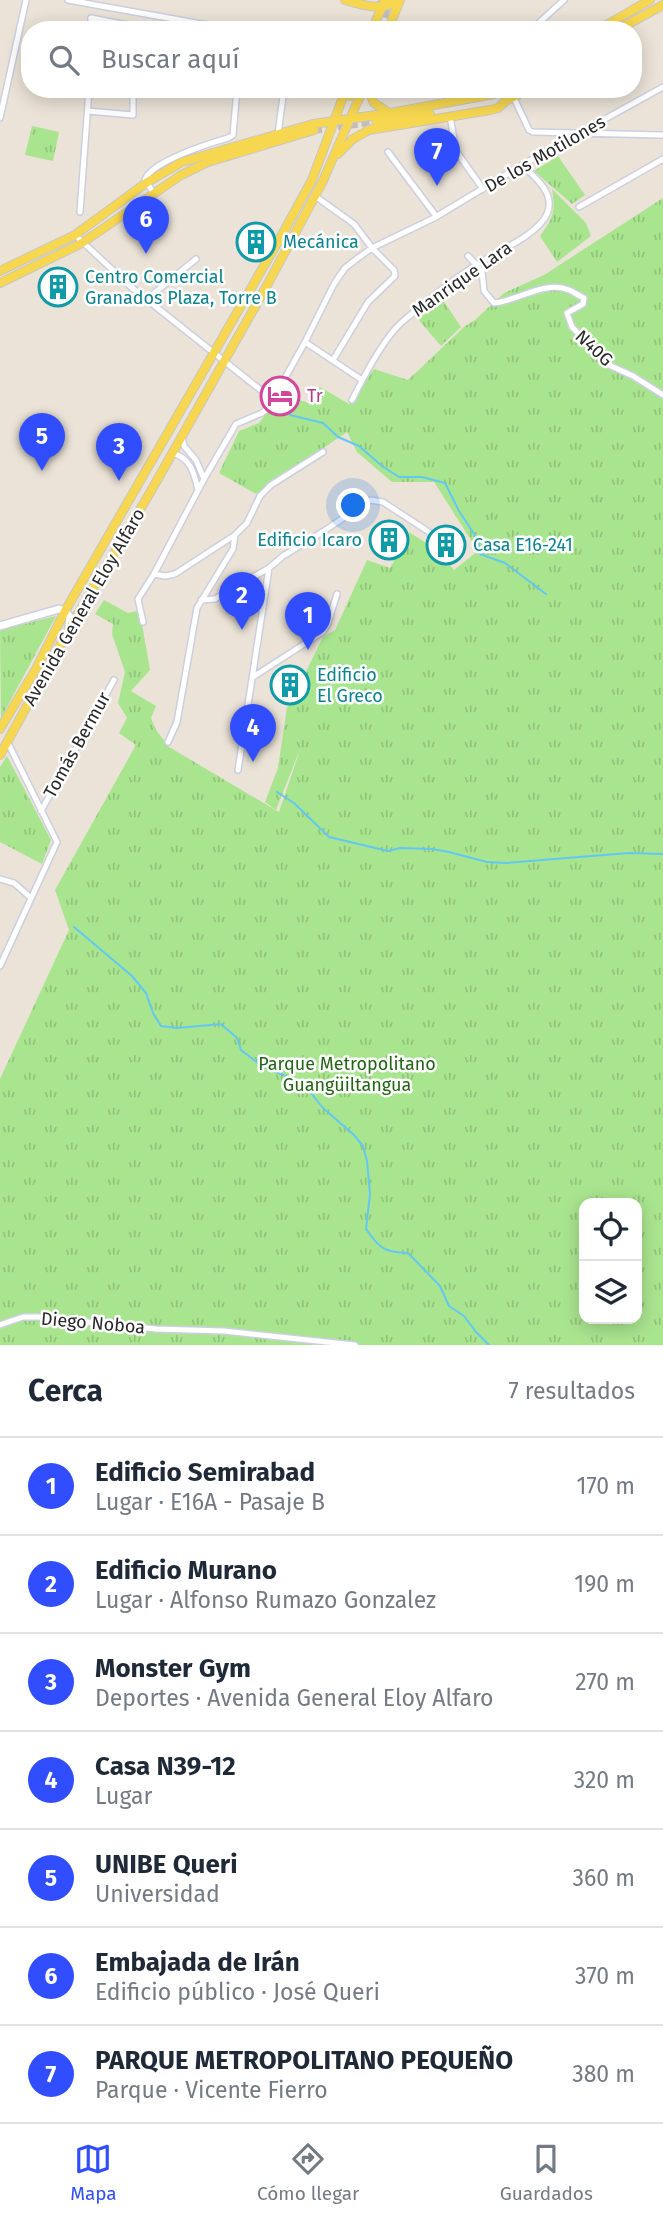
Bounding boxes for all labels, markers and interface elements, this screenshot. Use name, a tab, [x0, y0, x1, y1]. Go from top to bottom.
search box	[21, 21, 642, 98]
icon: search	[45, 41, 83, 79]
text: Buscar aquí	[101, 44, 239, 75]
street label: De los Motilones	[481, 111, 609, 197]
pin: 7	[414, 128, 460, 186]
pin: 6	[123, 196, 169, 254]
building icon: Mecánica	[235, 221, 277, 263]
place label: Mecánica	[283, 231, 359, 253]
street label: Manrique Lara	[408, 236, 516, 322]
building icon: Centro Comercial Granados Plaza, Torre B	[37, 266, 79, 308]
place label: Centro Comercial Granados Plaza, Torre B	[85, 266, 277, 309]
street label: N40G	[571, 325, 617, 371]
hotel icon: Tr	[259, 375, 301, 417]
place label: Tr	[307, 385, 323, 407]
pin: 5	[19, 413, 65, 471]
pin: 3	[96, 423, 142, 481]
your location	[336, 488, 370, 522]
street label: Avenida General Eloy Alfaro	[18, 504, 150, 710]
building icon: Edificio Icaro	[368, 519, 410, 561]
building icon: Casa E16-241	[425, 524, 467, 566]
place label: Edificio Icaro	[257, 529, 362, 551]
place label: Casa E16-241	[473, 534, 573, 556]
pin: 2	[219, 572, 265, 630]
pin: 1	[285, 592, 331, 650]
building icon: Edificio El Greco	[269, 664, 311, 706]
place label: Edificio El Greco	[317, 664, 383, 707]
street label: Tomás Bermur	[39, 688, 115, 802]
pin: 4	[230, 704, 276, 762]
park label: Parque Metropolitano Guangüiltangua	[258, 1053, 436, 1096]
map controls	[579, 1198, 642, 1324]
button: locate	[579, 1198, 642, 1261]
button: layers	[579, 1261, 642, 1324]
street label: Diego Noboa	[40, 1307, 146, 1339]
text: Cerca	[28, 1373, 103, 1409]
text: 7 resultados	[509, 1377, 635, 1405]
text: Edificio Semirabad	[95, 1457, 315, 1488]
text: 1	[46, 1472, 56, 1500]
text: 170 m	[576, 1472, 635, 1500]
text: Lugar · E16A - Pasaje B	[95, 1488, 325, 1516]
text: Edificio Murano	[95, 1555, 277, 1586]
text: 2	[45, 1570, 57, 1598]
text: 190 m	[574, 1570, 635, 1598]
text: Lugar · Alfonso Rumazo Gonzalez	[95, 1586, 436, 1614]
text: Monster Gym	[95, 1653, 251, 1684]
text: 3	[45, 1668, 57, 1696]
text: 270 m	[575, 1668, 635, 1696]
text: Deportes · Avenida General Eloy Alfaro	[95, 1684, 494, 1712]
text: Casa N39-12	[95, 1751, 236, 1782]
text: 4	[45, 1766, 58, 1794]
text: 320 m	[574, 1766, 635, 1794]
text: Lugar	[95, 1782, 152, 1810]
text: UNIBE Queri	[95, 1849, 238, 1880]
text: 5	[45, 1864, 57, 1892]
text: 360 m	[573, 1864, 635, 1892]
text: Universidad	[95, 1880, 220, 1908]
text: Embajada de Irán	[95, 1947, 300, 1978]
text: 6	[45, 1962, 57, 1990]
text: 370 m	[575, 1962, 635, 1990]
text: Edificio público · José Queri	[95, 1978, 380, 2006]
text: PARQUE METROPOLITANO PEQUEÑO	[95, 2045, 513, 2076]
text: 7	[46, 2060, 56, 2088]
text: 380 m	[572, 2060, 635, 2088]
text: Parque · Vicente Fierro	[95, 2076, 328, 2104]
tab: Mapa	[70, 2140, 117, 2205]
tab: Cómo llegar	[257, 2140, 359, 2205]
tab: Guardados	[500, 2140, 593, 2205]

